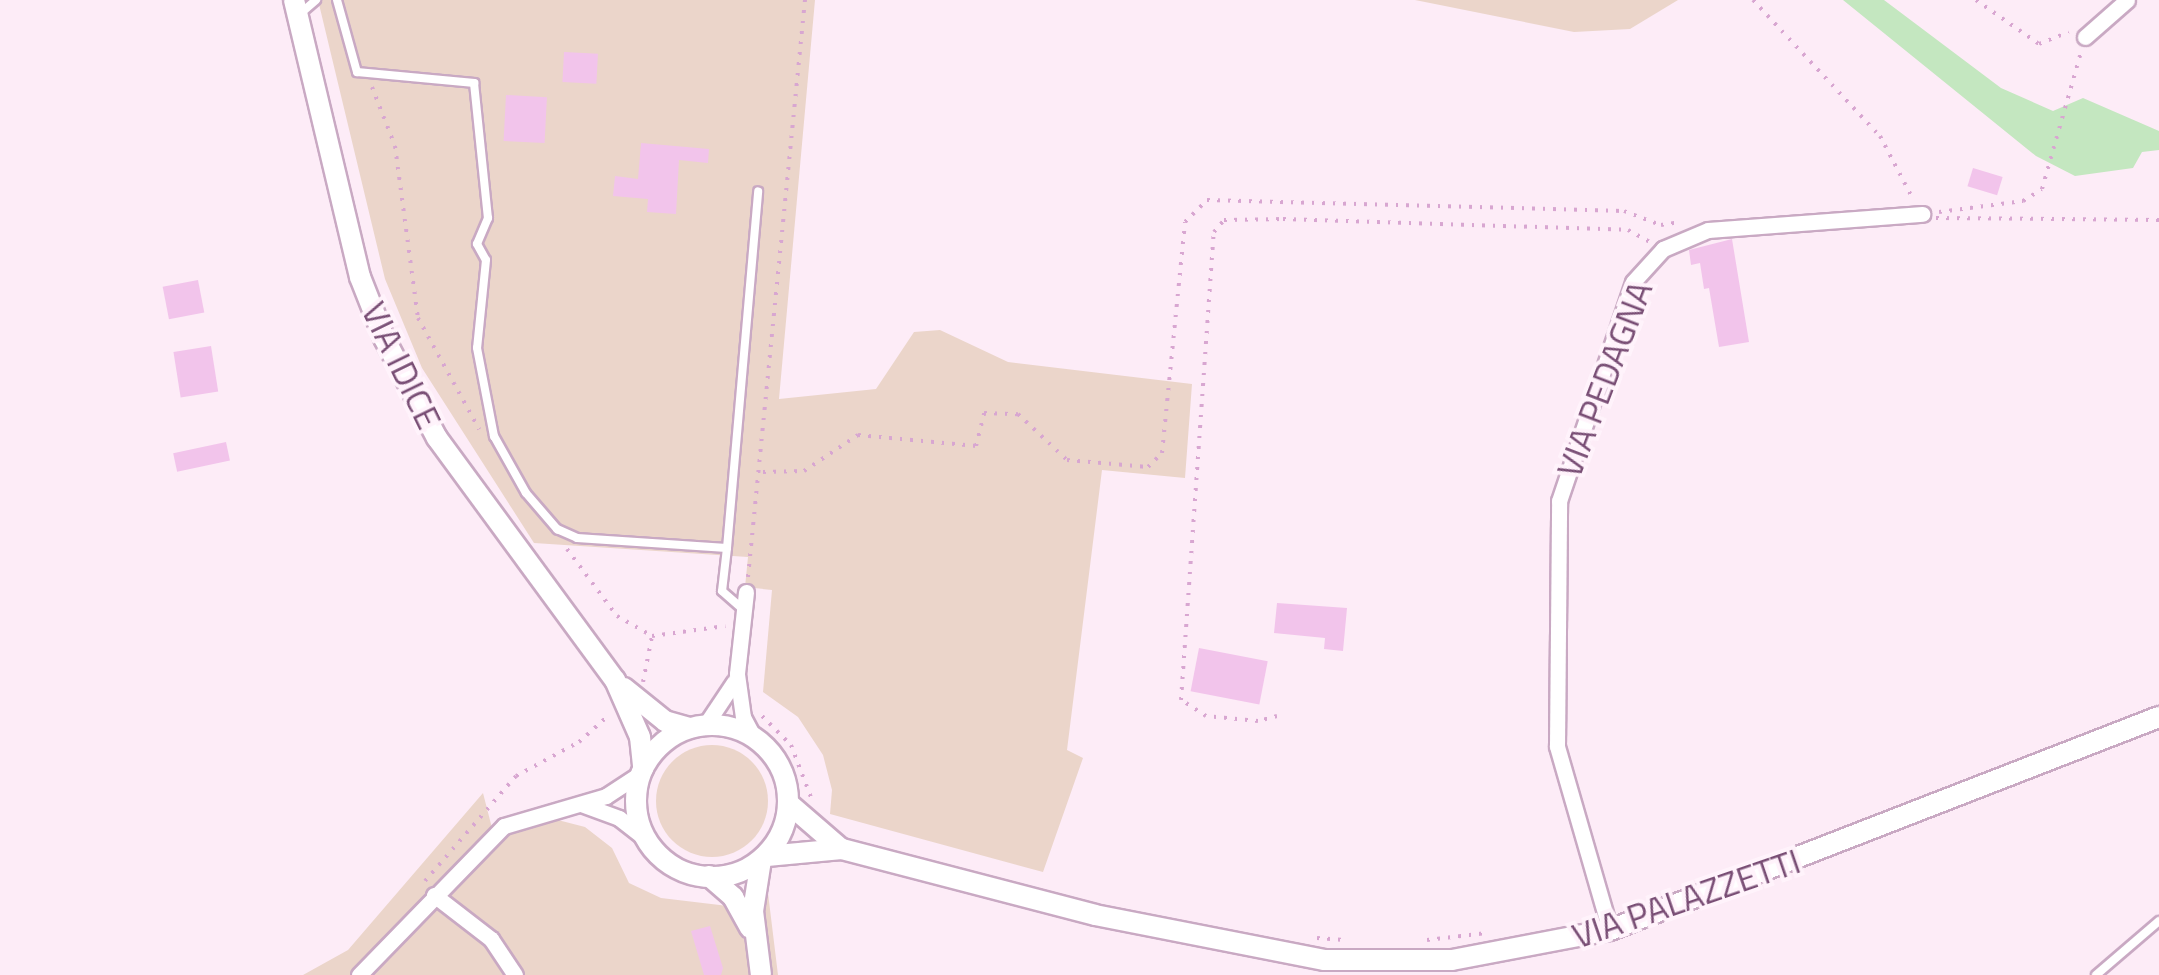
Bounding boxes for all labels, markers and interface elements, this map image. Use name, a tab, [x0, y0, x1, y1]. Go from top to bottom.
street label: VIA PEDAGNA	[1547, 275, 1661, 483]
street label: VIA IDICE	[353, 295, 451, 435]
street label: VIA PALAZZETTI	[1567, 839, 1805, 957]

